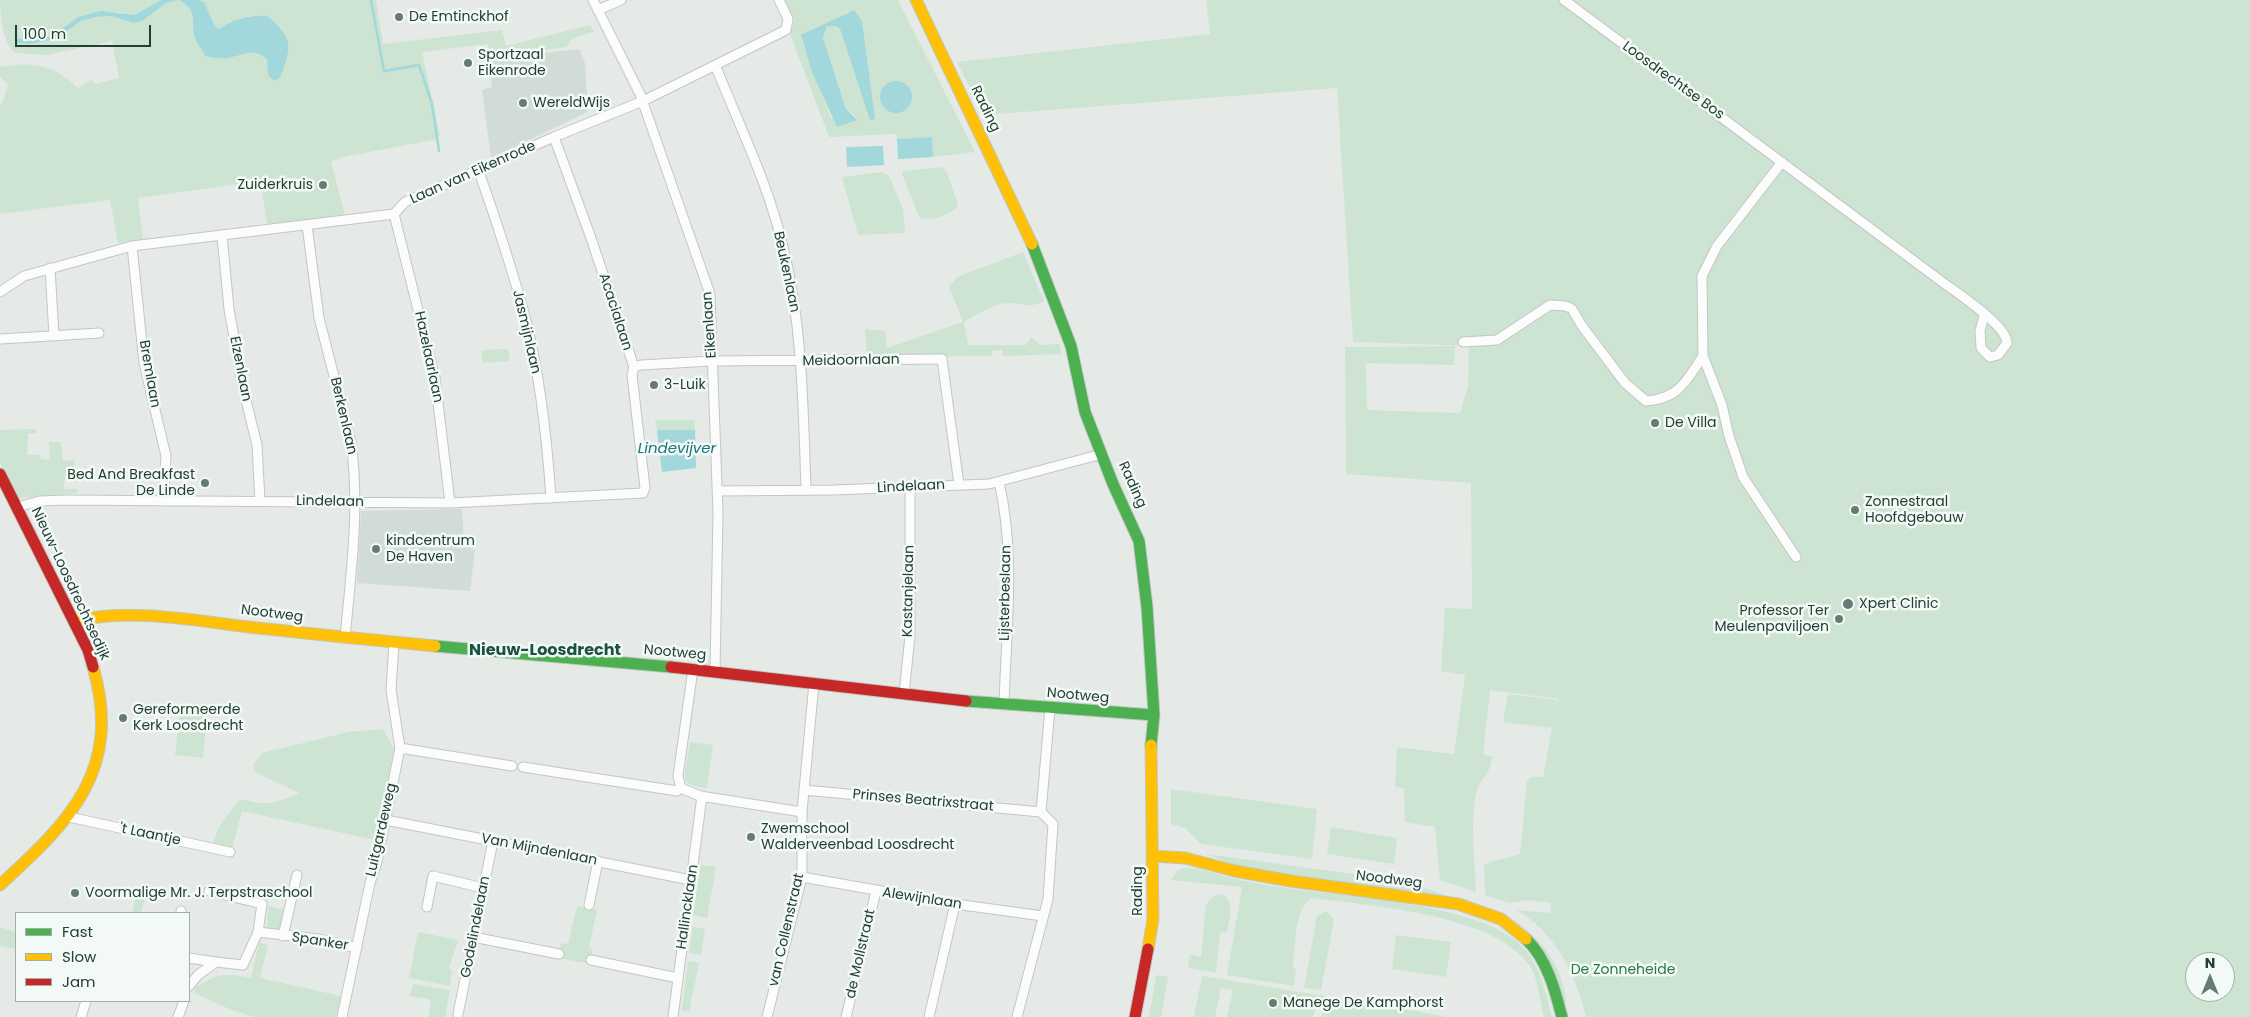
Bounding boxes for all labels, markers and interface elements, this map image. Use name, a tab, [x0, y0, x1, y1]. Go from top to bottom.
place label: De Emtinckhof	[409, 9, 509, 25]
marker: De Emtinckhof	[393, 11, 405, 23]
scale bar	[18, 15, 154, 47]
text: 100 m	[23, 23, 66, 44]
street label: Loosdrechtse Bos	[1619, 38, 1727, 124]
place label: Sportzaal Eikenrode	[478, 47, 546, 80]
marker: Sportzaal Eikenrode	[462, 57, 474, 69]
street label: Rading	[967, 83, 1003, 135]
place label: WereldWijs	[533, 95, 610, 111]
marker: WereldWijs	[517, 97, 529, 109]
street label: Laan van Eikenrode	[408, 138, 538, 208]
place label: Zuiderkruis	[238, 177, 313, 193]
marker: Zuiderkruis	[317, 179, 329, 191]
street label: Beukenlaan	[769, 230, 803, 314]
street label: Acacialaan	[595, 271, 635, 353]
street label: Jasmijnlaan	[508, 288, 544, 376]
street label: Eikenlaan	[699, 291, 721, 359]
street label: Hazelaarlaan	[410, 310, 446, 404]
street label: Elzenlaan	[225, 335, 255, 403]
street label: Bremlaan	[135, 339, 163, 409]
street label: Meidoornlaan	[802, 352, 900, 370]
street label: Berkenlaan	[326, 376, 360, 456]
place label: 3-Luik	[664, 377, 706, 393]
marker: 3-Luik	[648, 379, 660, 391]
place label: De Villa	[1665, 415, 1717, 431]
marker: De Villa	[1649, 417, 1661, 429]
water label: Lindevijver	[638, 440, 716, 458]
street label: Rading	[1114, 459, 1150, 511]
place label: Bed And Breakfast De Linde	[67, 467, 195, 500]
marker: Bed And Breakfast De Linde	[199, 477, 211, 489]
street label: Lindelaan	[877, 477, 945, 497]
street label: Lindelaan	[296, 493, 364, 511]
place label: Zonnestraal Hoofdgebouw	[1865, 494, 1964, 526]
marker: Zonnestraal Hoofdgebouw	[1849, 504, 1861, 516]
street label: Nieuw-Loosdrechtsedijk	[27, 505, 113, 663]
place label: kindcentrum De Haven	[386, 533, 475, 566]
marker: kindcentrum De Haven	[370, 543, 382, 555]
street label: Kastanjelaan	[900, 545, 918, 637]
street label: Lijsterbeslaan	[997, 545, 1015, 641]
place label: Xpert Clinic	[1859, 596, 1938, 612]
marker: Xpert Clinic	[1841, 597, 1855, 611]
street label: Nootweg	[240, 602, 304, 626]
place label: Professor Ter Meulenpaviljoen	[1714, 603, 1829, 636]
marker: Professor Ter Meulenpaviljoen	[1833, 613, 1845, 625]
district label: Nieuw-Loosdrecht	[469, 641, 621, 661]
street label: Nootweg	[643, 642, 707, 664]
street label: Nootweg	[1046, 685, 1110, 707]
place label: Gereformeerde Kerk Loosdrecht	[133, 702, 243, 734]
marker: Gereformeerde Kerk Loosdrecht	[117, 712, 129, 724]
street label: Luitgardeweg	[363, 782, 401, 878]
street label: Prinses Beatrixstraat	[852, 786, 994, 816]
street label: 't Laantje	[118, 820, 182, 850]
place label: Zwemschool Walderveenbad Loosdrecht	[761, 821, 954, 854]
street label: Van Mijndenlaan	[479, 830, 599, 870]
marker: Zwemschool Walderveenbad Loosdrecht	[745, 831, 757, 843]
street label: Hallincklaan	[674, 864, 702, 950]
street label: Rading	[1130, 866, 1146, 916]
street label: Noodweg	[1355, 868, 1423, 892]
street label: van Collenstraat	[766, 872, 808, 988]
street label: Godelindelaan	[458, 875, 494, 979]
street label: Alewijnlaan	[881, 884, 963, 914]
place label: Voormalige Mr. J. Terpstraschool	[85, 885, 312, 901]
marker: Voormalige Mr. J. Terpstraschool	[69, 887, 81, 899]
street label: de Mollstraat	[843, 908, 879, 1000]
legend	[15, 912, 190, 1002]
text: Fast	[62, 921, 93, 942]
street label: Spanker	[290, 929, 350, 955]
text: Slow	[62, 946, 96, 967]
north arrow	[2185, 952, 2235, 1002]
text: N	[2205, 953, 2215, 973]
park label: De Zonneheide	[1571, 962, 1675, 978]
text: Jam	[62, 971, 96, 992]
place label: Manege De Kamphorst	[1283, 995, 1444, 1011]
marker: Manege De Kamphorst	[1267, 997, 1279, 1009]

